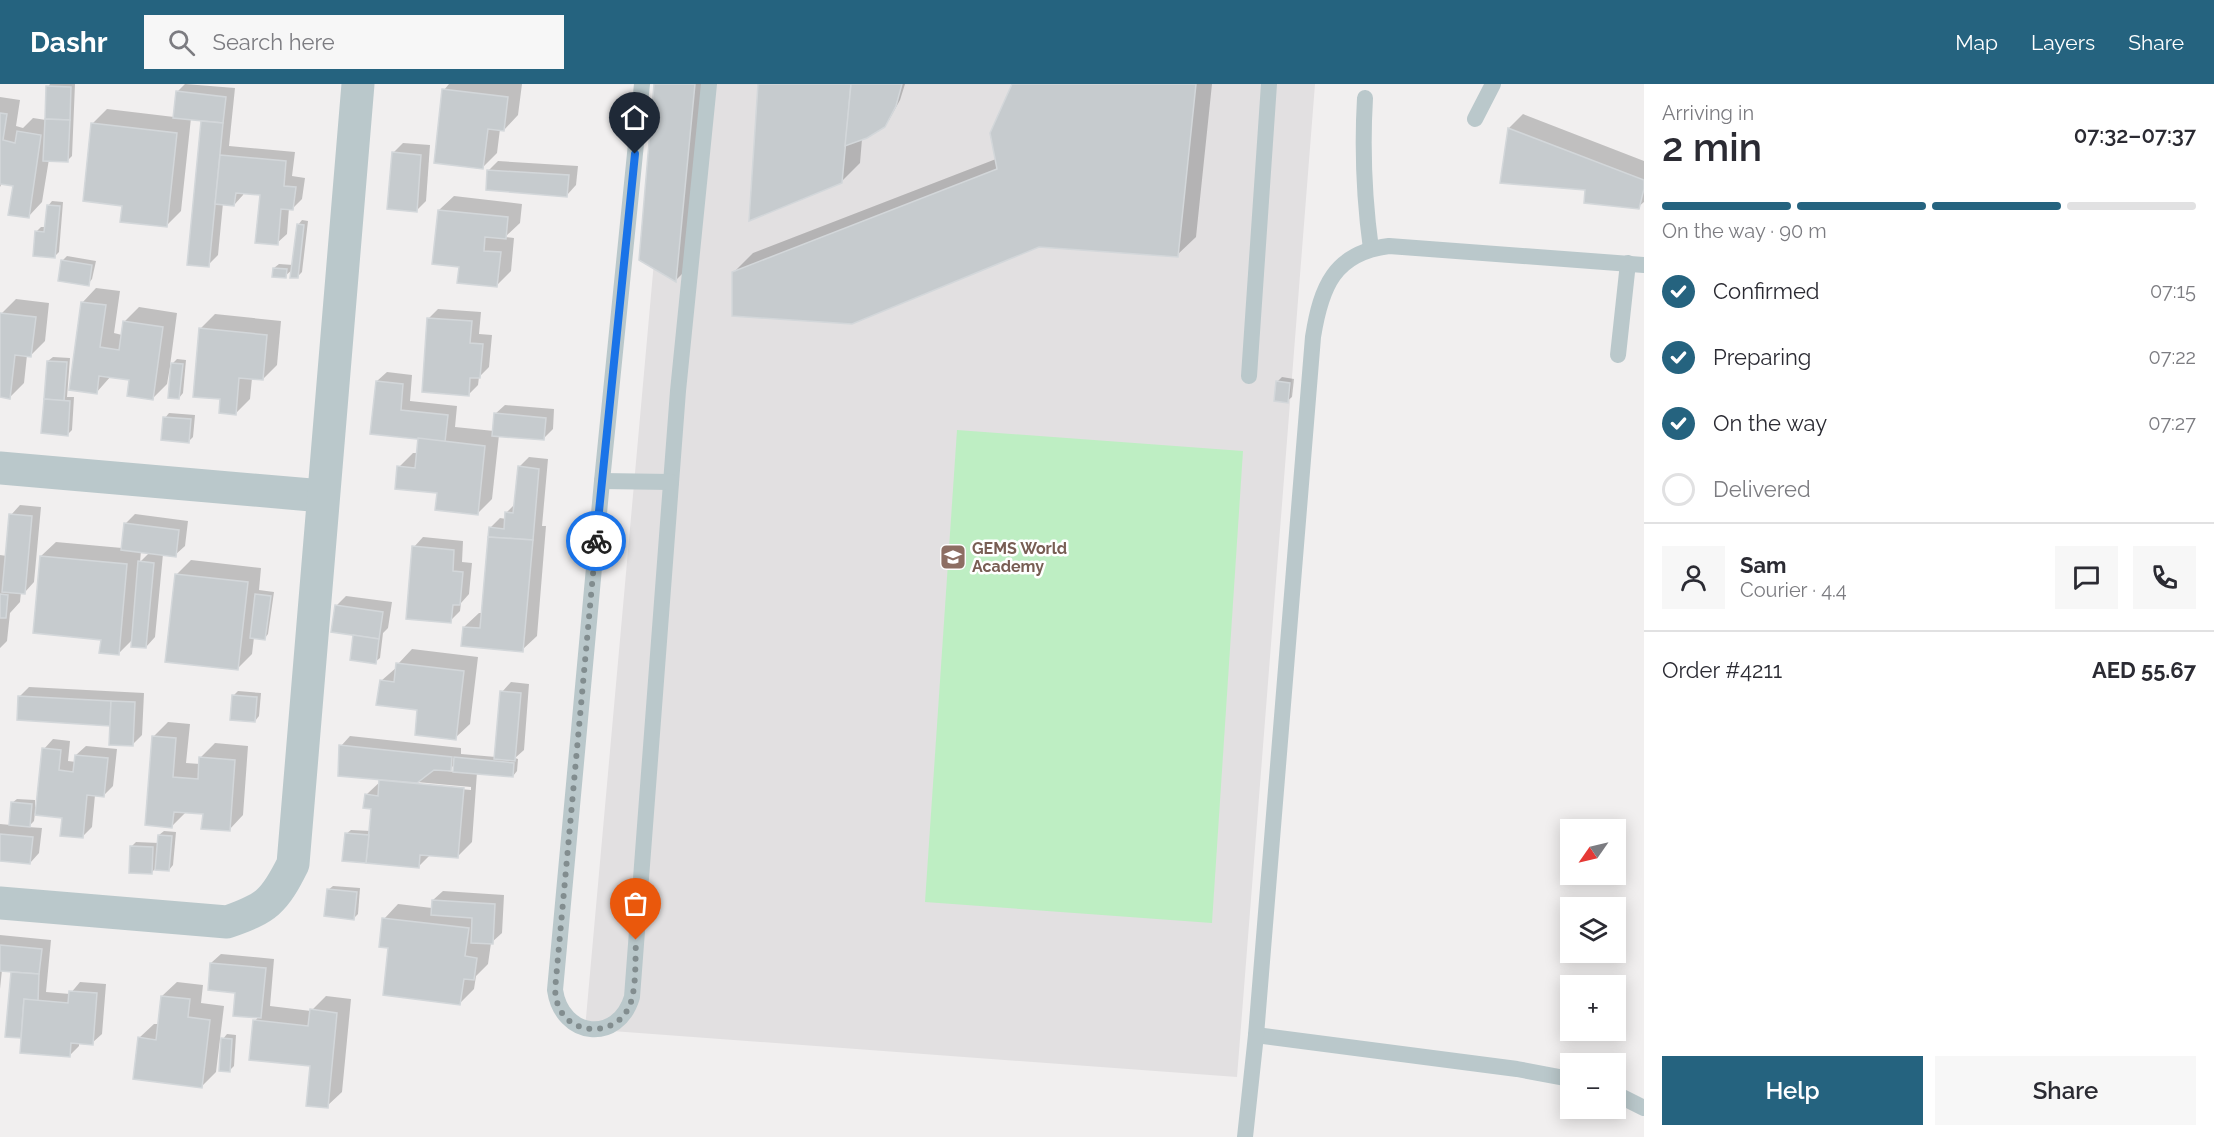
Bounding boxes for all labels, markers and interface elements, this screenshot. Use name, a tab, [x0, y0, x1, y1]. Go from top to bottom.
search box	[144, 15, 564, 69]
text: Dashr	[30, 26, 108, 59]
icon: search	[165, 26, 198, 59]
text: Search here	[213, 29, 335, 55]
text: Map	[1955, 30, 1998, 55]
text: Layers	[2031, 30, 2095, 55]
text: Share	[2128, 30, 2184, 55]
pin	[609, 92, 660, 154]
icon: home	[618, 101, 651, 134]
text: Arriving in	[1662, 101, 1754, 125]
text: 07:32–07:37	[2074, 122, 2196, 148]
text: 2 min	[1662, 124, 1762, 170]
text: On the way · 90 m	[1662, 219, 1827, 243]
icon: check	[1662, 275, 1695, 308]
text: Confirmed	[1713, 278, 1820, 304]
text: 07:15	[2150, 279, 2196, 303]
icon: check	[1662, 341, 1695, 374]
text: Preparing	[1713, 344, 1811, 370]
text: 07:22	[2149, 345, 2196, 369]
icon: check	[1662, 407, 1695, 440]
text: On the way	[1713, 410, 1827, 436]
text: 07:27	[2148, 411, 2196, 435]
text: Delivered	[1713, 476, 1811, 502]
courier	[566, 511, 626, 571]
icon: bike	[580, 525, 613, 558]
place label: GEMS World Academy	[972, 539, 1067, 576]
school or university icon: GEMS World Academy	[938, 542, 968, 572]
button: person	[1662, 546, 1725, 609]
button: chat	[2055, 546, 2118, 609]
button: phone	[2133, 546, 2196, 609]
text: Sam	[1740, 552, 1787, 578]
text: Courier · 4.4	[1740, 578, 1847, 602]
text: Order #4211	[1662, 657, 1782, 683]
text: AED 55.67	[2092, 657, 2196, 683]
north arrow	[1560, 819, 1626, 885]
map controls	[1560, 819, 1626, 1119]
pin	[610, 878, 661, 940]
icon: bag	[619, 887, 652, 920]
button: layers	[1560, 897, 1626, 963]
button: +	[1560, 975, 1626, 1041]
button: −	[1560, 1053, 1626, 1119]
button: Help	[1662, 1056, 1923, 1125]
button: Share	[1935, 1056, 2196, 1125]

